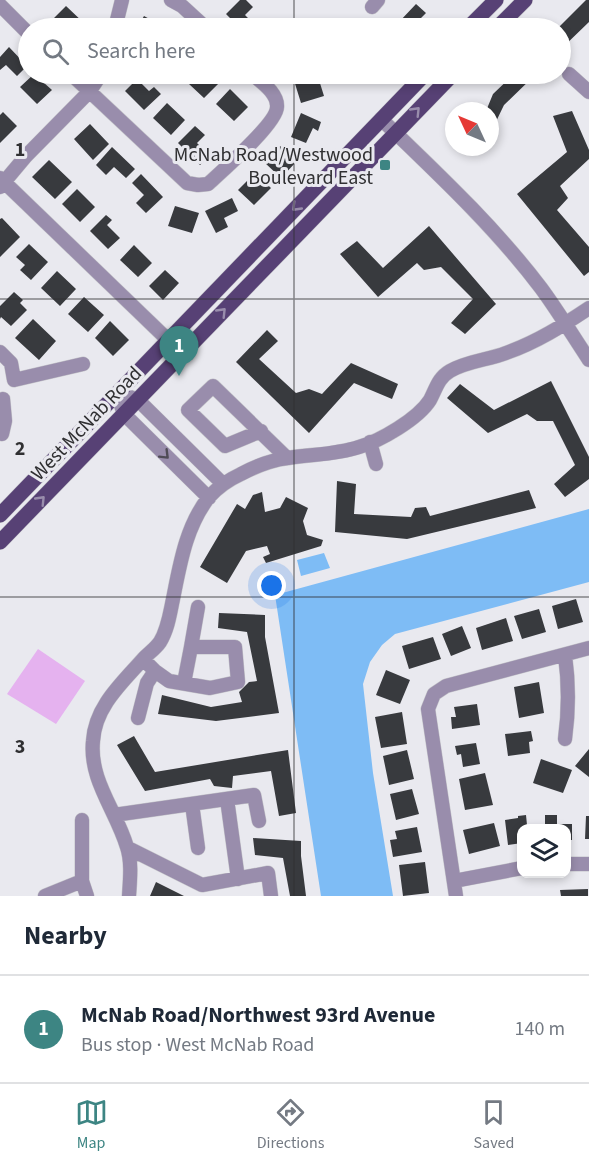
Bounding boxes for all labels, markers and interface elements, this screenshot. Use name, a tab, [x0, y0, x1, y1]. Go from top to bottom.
search box	[18, 18, 571, 84]
icon: search	[39, 35, 72, 68]
text: Search here	[87, 35, 195, 67]
north arrow	[445, 102, 499, 156]
one-way arrow	[408, 108, 419, 119]
text: 1	[15, 136, 25, 164]
place label: McNab Road/Westwood Boulevard East	[174, 141, 373, 192]
marker: McNab Road/Westwood Boulevard East	[378, 158, 392, 172]
one-way arrow	[293, 199, 304, 210]
one-way arrow	[215, 309, 226, 319]
pin: 1	[160, 326, 198, 376]
street label: West McNab Road	[25, 360, 149, 487]
text: 2	[15, 435, 25, 463]
one-way arrow	[159, 448, 169, 459]
one-way arrow	[33, 497, 44, 508]
your location	[257, 571, 286, 600]
text: 3	[15, 733, 25, 761]
map controls	[517, 824, 571, 878]
button: layers	[517, 824, 571, 878]
text: Nearby	[24, 917, 107, 954]
text: McNab Road/Northwest 93rd Avenue	[81, 999, 435, 1031]
text: 1	[38, 1015, 49, 1043]
text: 140 m	[515, 1015, 565, 1043]
text: Bus stop · West McNab Road	[81, 1031, 314, 1059]
tab: Map	[75, 1096, 108, 1154]
tab: Directions	[257, 1096, 324, 1154]
tab: Saved	[474, 1096, 514, 1154]

